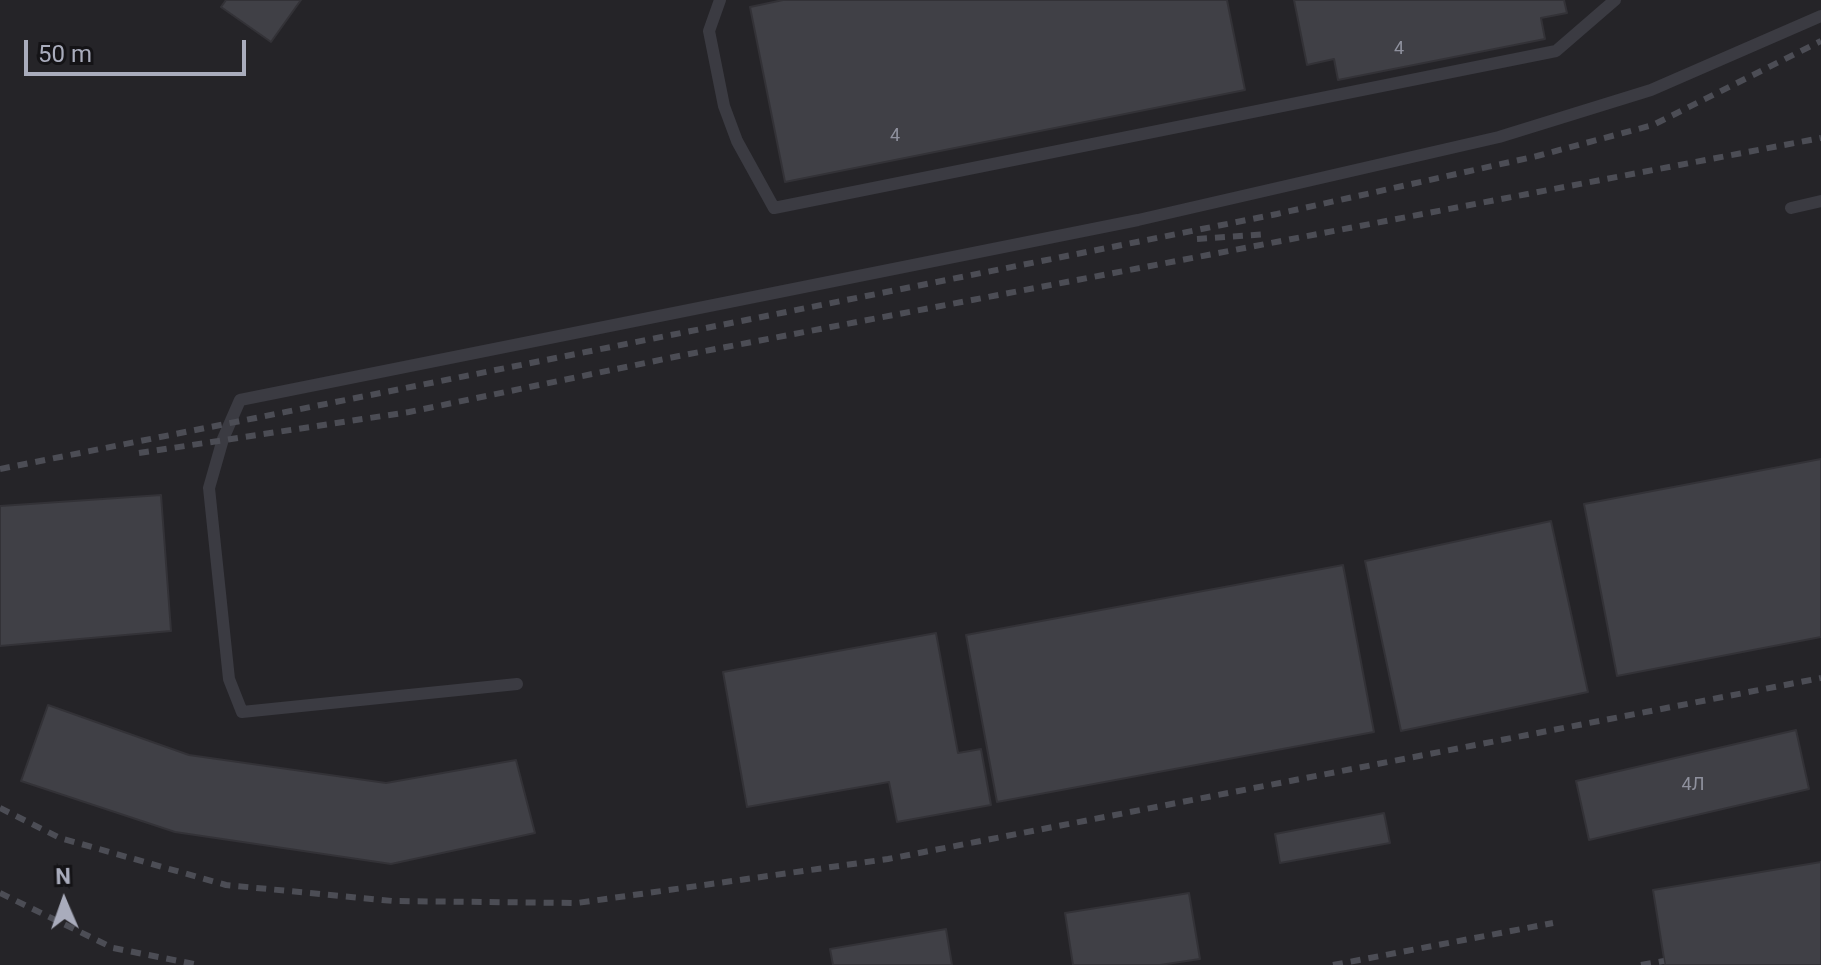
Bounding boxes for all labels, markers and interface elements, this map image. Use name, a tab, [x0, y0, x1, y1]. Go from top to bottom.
scale bar	[28, 24, 250, 74]
house number: 4	[1394, 38, 1404, 60]
text: 50 m	[38, 40, 92, 68]
house number: 4	[890, 125, 900, 147]
house number: 4Л	[1682, 774, 1704, 796]
north arrow	[24, 861, 104, 941]
text: N	[55, 864, 71, 889]

